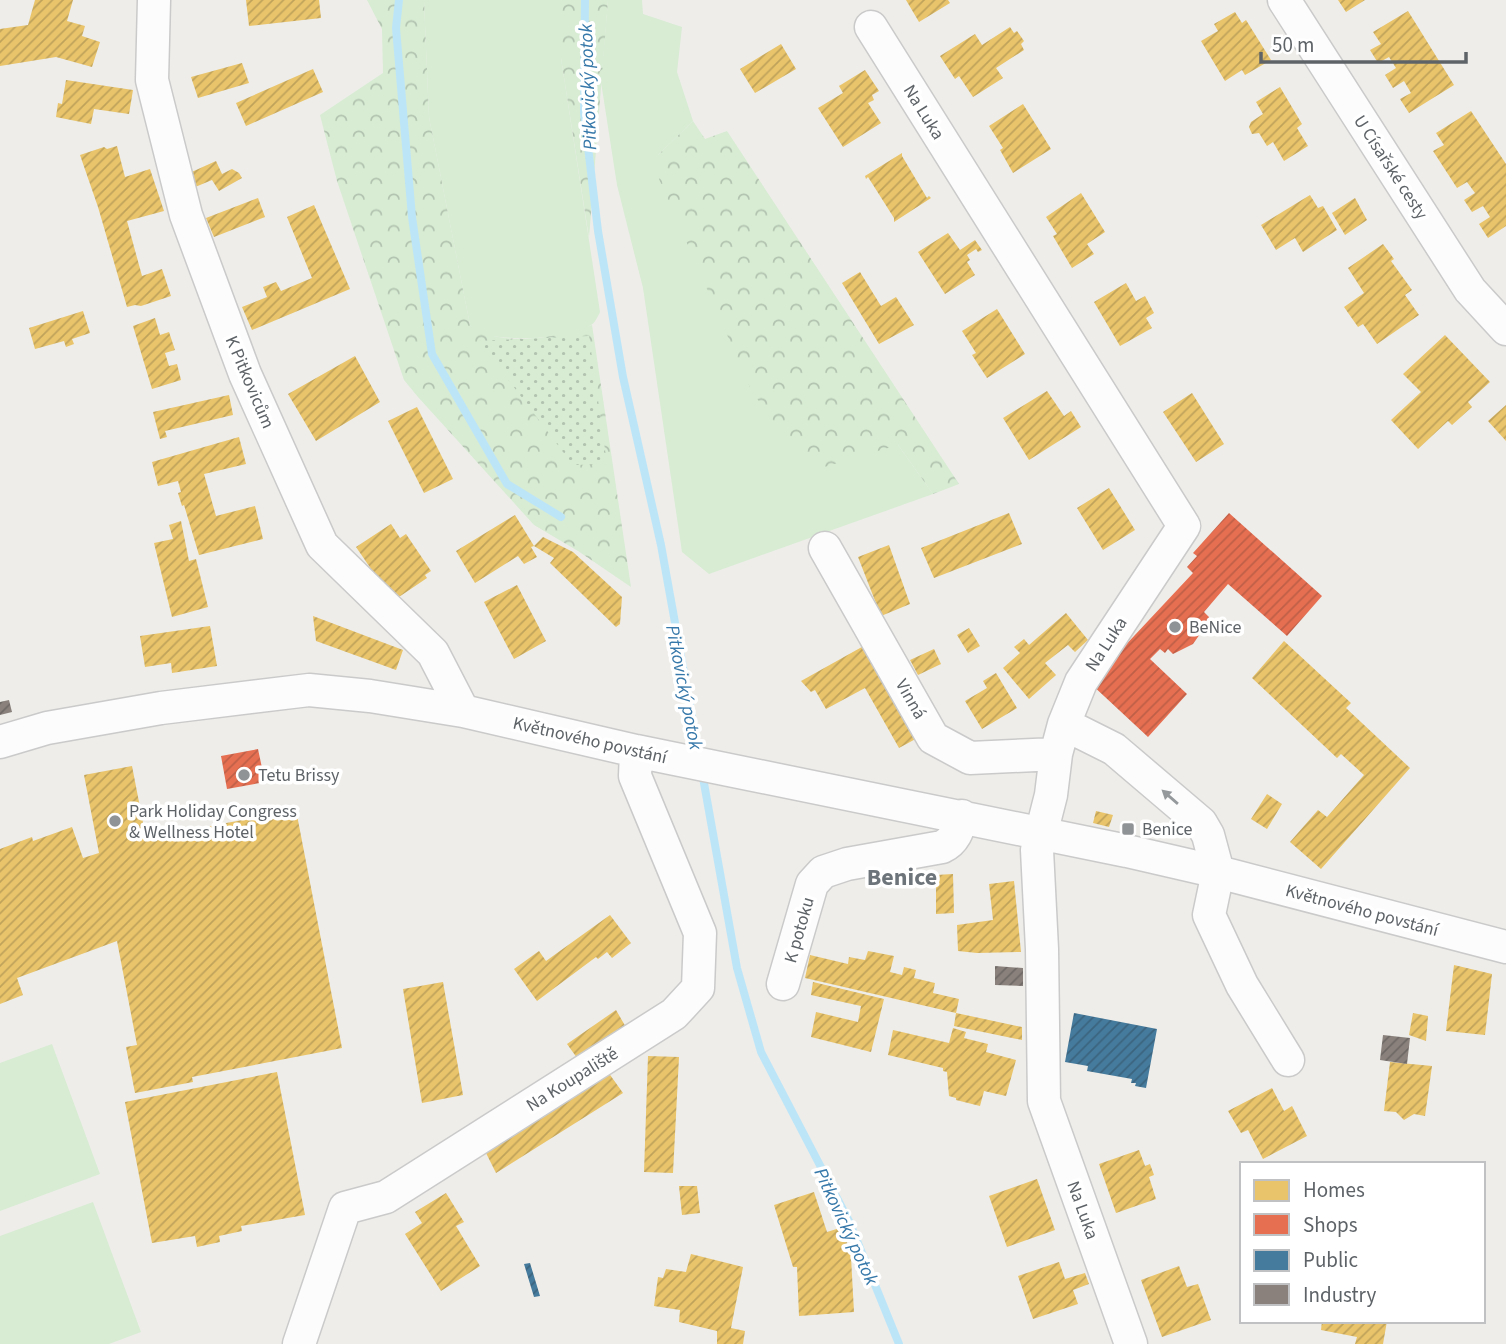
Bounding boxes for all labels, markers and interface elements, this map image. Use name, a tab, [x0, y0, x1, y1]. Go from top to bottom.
scale bar	[1261, 21, 1466, 65]
water label: Pitkovický potok	[573, 22, 604, 151]
text: 50 m	[1272, 30, 1314, 60]
street label: Na Luka	[897, 80, 950, 145]
street label: U Císařské cesty	[1347, 110, 1434, 225]
street label: K Pitkovicům	[219, 332, 280, 433]
street label: Na Luka	[1079, 612, 1133, 676]
place label: BeNice	[1189, 615, 1241, 640]
marker: BeNice	[1167, 619, 1183, 635]
water label: Pitkovický potok	[658, 623, 709, 753]
street label: Vinná	[889, 675, 932, 724]
street label: Květnového povstání	[510, 711, 670, 771]
place label: Tetu Brissy	[258, 763, 340, 788]
marker: Tetu Brissy	[236, 767, 252, 783]
one-way arrow	[1162, 790, 1179, 805]
place label: Park Holiday Congress & Wellness Hotel	[129, 799, 297, 845]
marker: Park Holiday Congress & Wellness Hotel	[107, 813, 123, 829]
place label: Benice	[1142, 817, 1193, 842]
marker: Benice	[1120, 821, 1136, 837]
district label: Benice	[867, 860, 937, 895]
street label: Květnového povstání	[1283, 878, 1442, 943]
street label: K potoku	[778, 894, 821, 966]
street label: Na Koupaliště	[522, 1041, 623, 1118]
legend	[1240, 1162, 1485, 1323]
water label: Pitkovický potok	[807, 1164, 885, 1291]
text: Homes	[1303, 1175, 1365, 1205]
street label: Na Luka	[1060, 1177, 1105, 1243]
text: Shops	[1303, 1210, 1358, 1240]
text: Public	[1303, 1245, 1358, 1275]
text: Industry	[1303, 1280, 1376, 1310]

